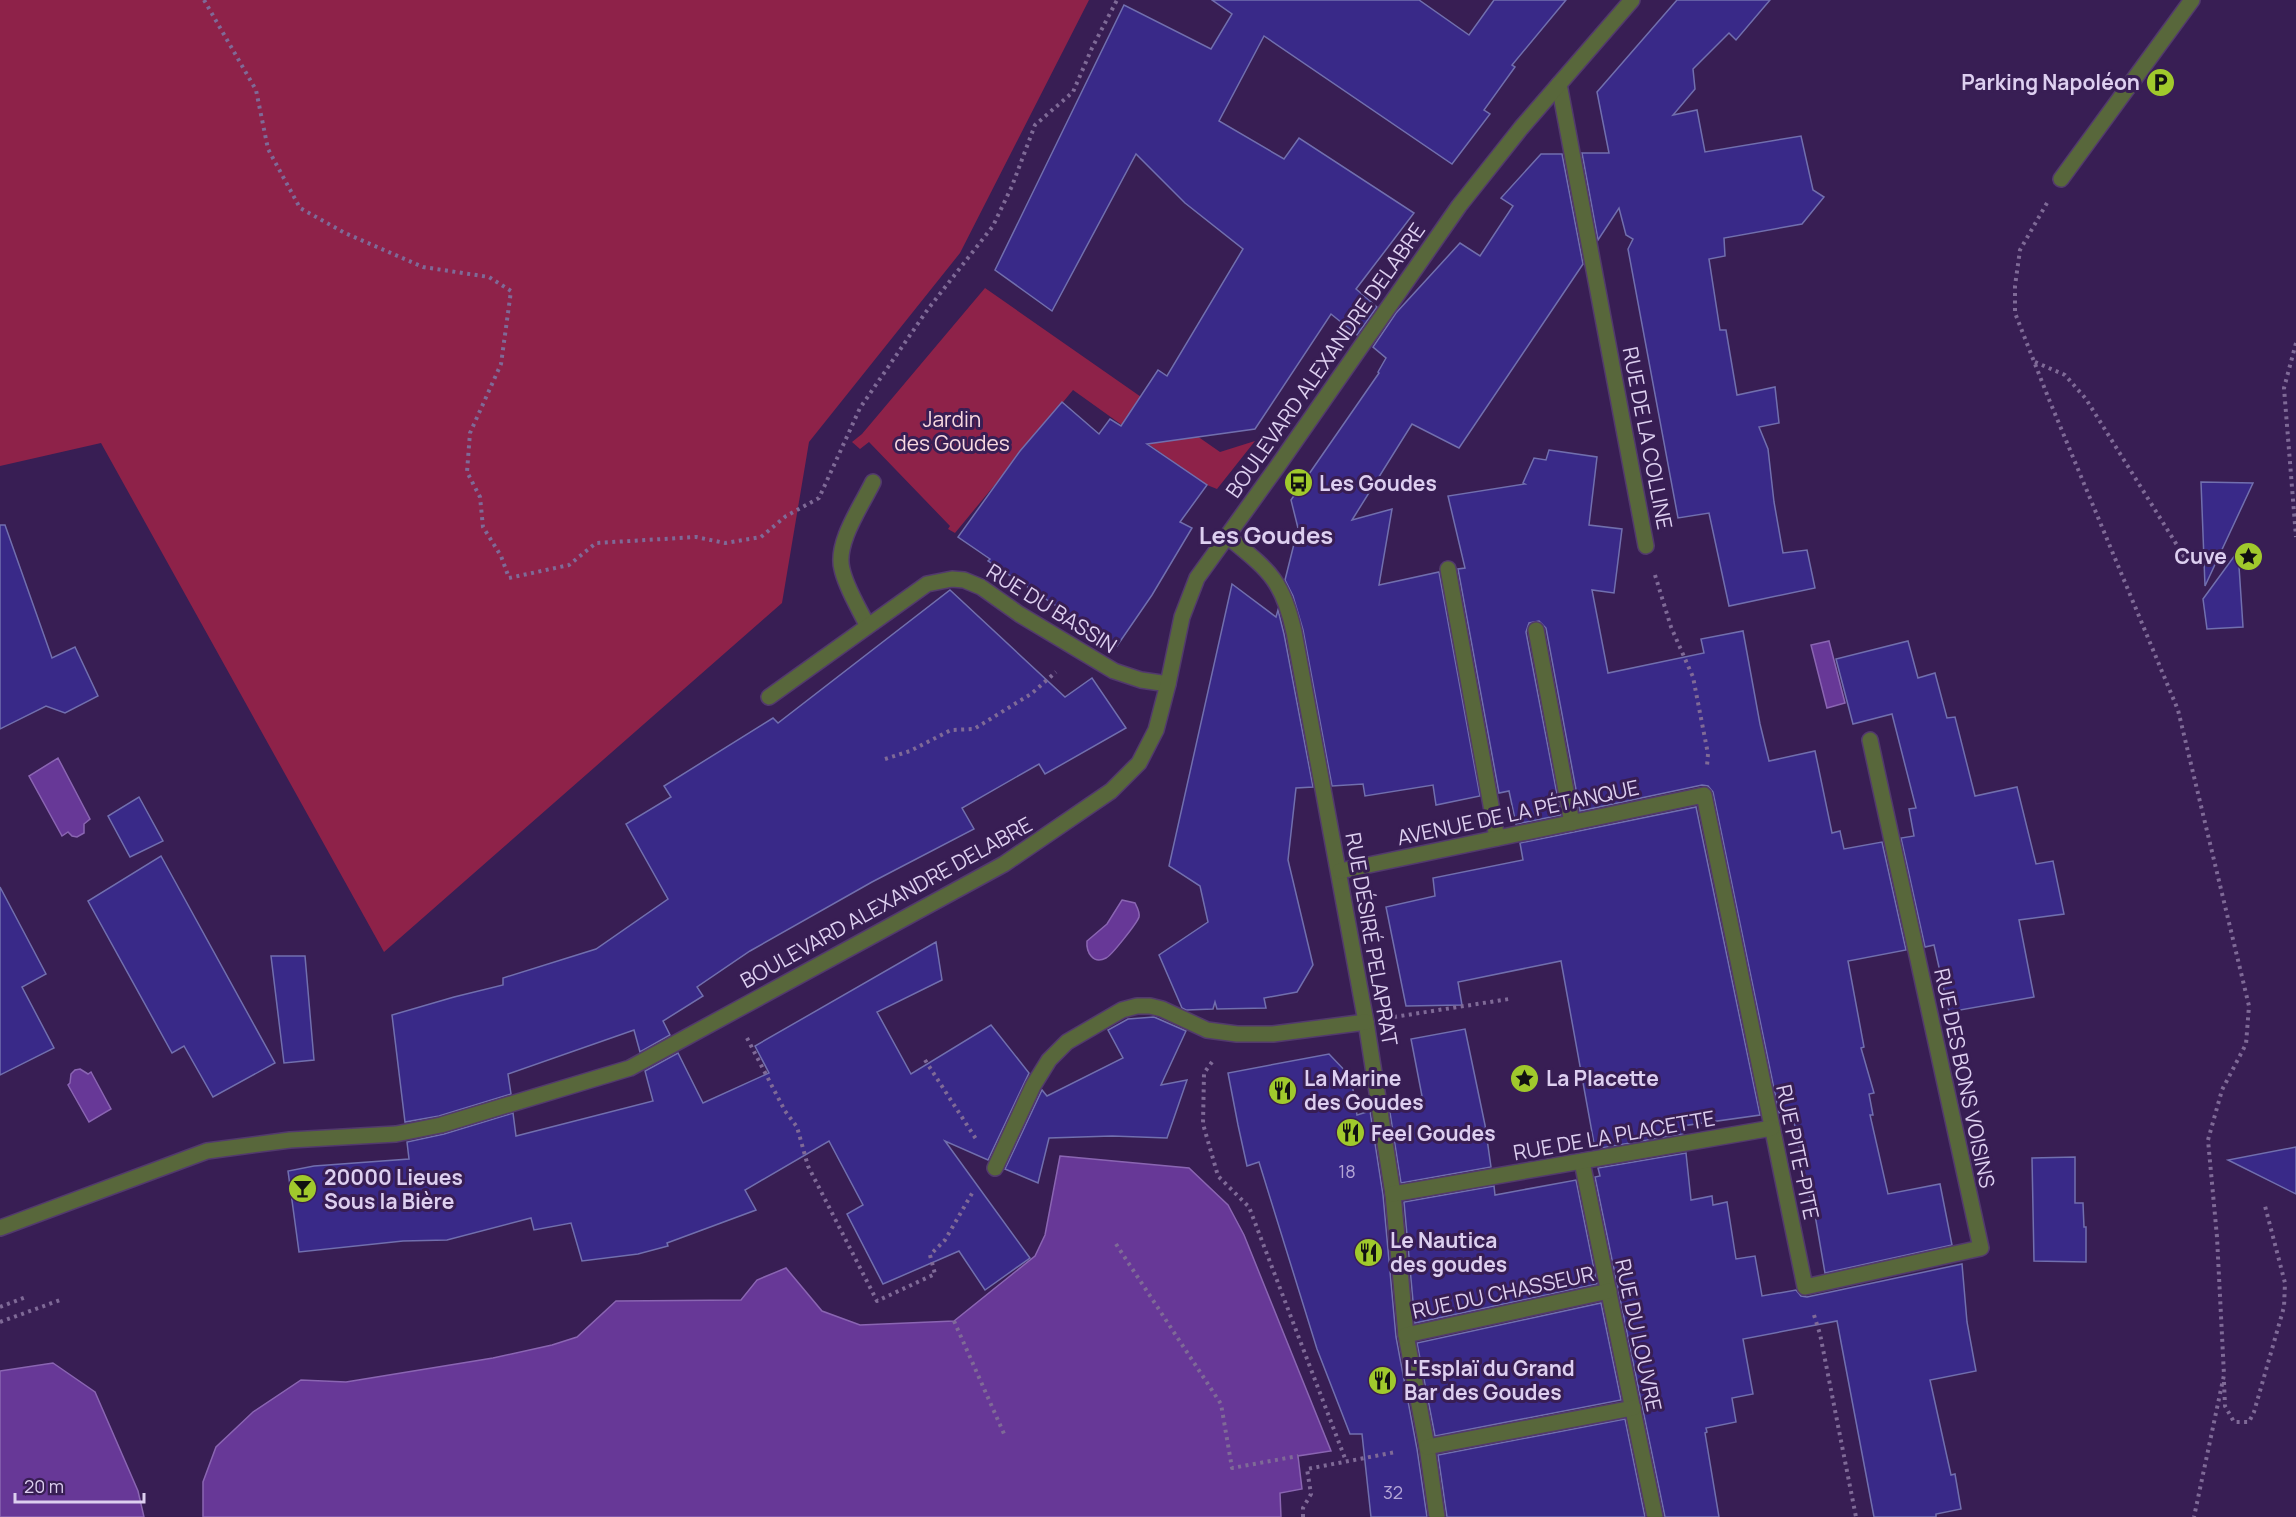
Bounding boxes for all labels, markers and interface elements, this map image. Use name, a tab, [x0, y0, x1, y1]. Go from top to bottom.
parking icon: Parking Napoléon	[2145, 66, 2177, 98]
place label: Parking Napoléon	[1961, 68, 2140, 96]
street label: BOULEVARD ALEXANDRE DELABRE	[1219, 217, 1431, 503]
street label: RUE DE LA COLLINE	[1617, 344, 1679, 532]
park label: Jardin des Goudes	[894, 405, 1010, 457]
bus stop icon: Les Goudes	[1282, 467, 1314, 499]
place label: Les Goudes	[1319, 469, 1437, 497]
district label: Les Goudes	[1199, 518, 1333, 551]
place icon: Cuve	[2232, 540, 2264, 572]
place label: Cuve	[2175, 542, 2227, 570]
street label: RUE DU BASSIN	[982, 557, 1122, 659]
street label: AVENUE DE LA PÉTANQUE	[1394, 773, 1642, 851]
street label: BOULEVARD ALEXANDRE DELABRE	[735, 810, 1037, 994]
street label: RUE DÉSIRÉ PELAPRAT	[1339, 830, 1405, 1048]
street label: RUE DES BONS VOISINS	[1928, 966, 2002, 1190]
place icon: La Placette	[1509, 1062, 1541, 1094]
place label: La Marine des Goudes	[1304, 1064, 1424, 1116]
place label: La Placette	[1546, 1064, 1659, 1092]
restaurant icon: La Marine des Goudes	[1267, 1074, 1299, 1106]
street label: RUE PITE-PITE	[1770, 1082, 1826, 1222]
street label: RUE DE LA PLACETTE	[1511, 1103, 1717, 1167]
restaurant icon: Feel Goudes	[1334, 1117, 1366, 1149]
place label: Feel Goudes	[1371, 1119, 1496, 1147]
house number: 18	[1338, 1159, 1356, 1183]
place label: 20000 Lieues Sous la Bière	[324, 1163, 463, 1215]
bar icon: 20000 Lieues Sous la Bière	[287, 1173, 319, 1205]
place label: Le Nautica des goudes	[1390, 1226, 1507, 1278]
restaurant icon: Le Nautica des goudes	[1353, 1236, 1385, 1268]
street label: RUE DU LOUVRE	[1609, 1256, 1669, 1414]
street label: RUE DU CHASSEUR	[1409, 1259, 1597, 1325]
place label: L'Esplaï du Grand Bar des Goudes	[1404, 1354, 1575, 1406]
restaurant icon: L'Esplaï du Grand Bar des Goudes	[1367, 1364, 1399, 1396]
scale bar	[15, 1466, 144, 1504]
text: 20 m	[24, 1474, 64, 1498]
house number: 32	[1383, 1480, 1403, 1504]

